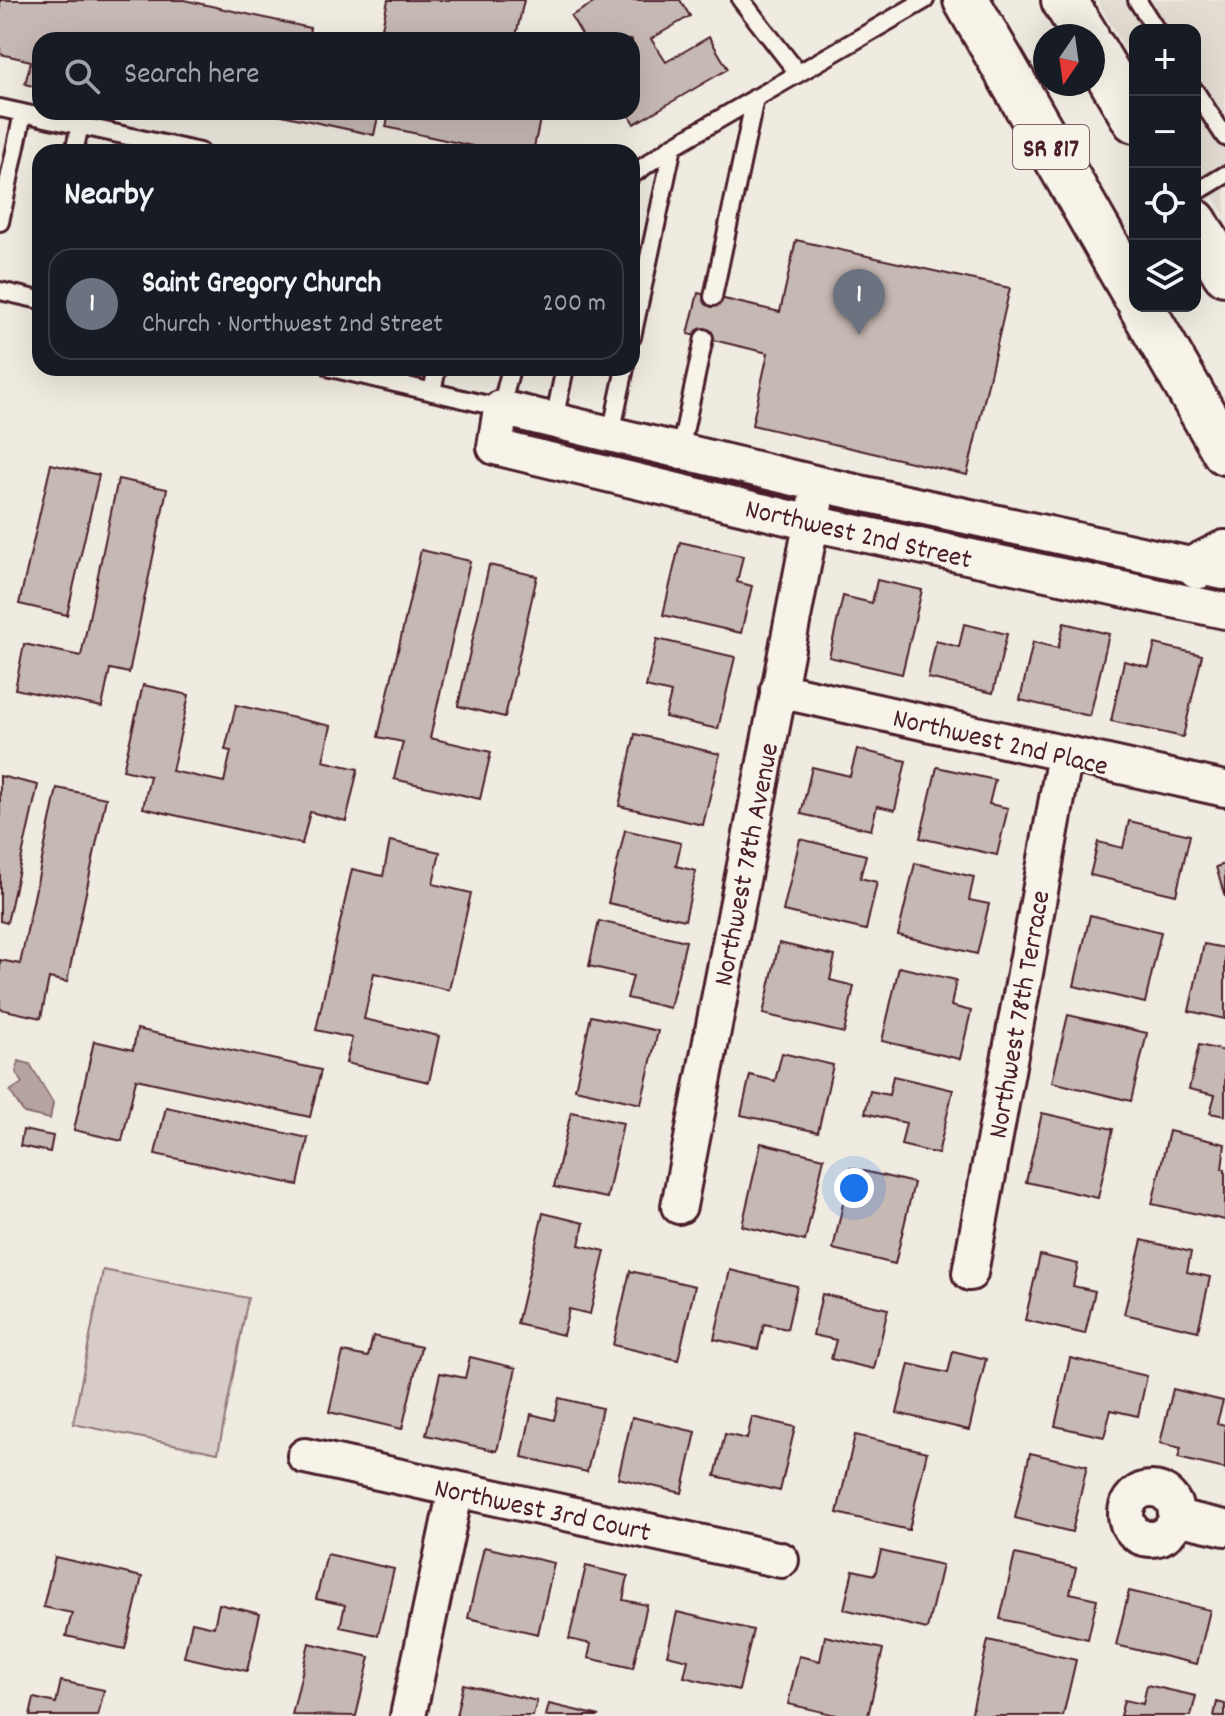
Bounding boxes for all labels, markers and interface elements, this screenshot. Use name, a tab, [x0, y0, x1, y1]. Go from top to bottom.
north arrow	[1033, 24, 1105, 96]
map controls	[1129, 24, 1201, 312]
button: +	[1129, 24, 1201, 96]
search box	[32, 32, 640, 120]
icon: search	[60, 54, 104, 98]
text: Search here	[124, 55, 260, 98]
button: −	[1129, 96, 1201, 168]
road number: SR 817	[1013, 125, 1089, 169]
button: locate	[1129, 168, 1201, 240]
text: Nearby	[64, 172, 153, 221]
button: layers	[1129, 240, 1201, 312]
text: Saint Gregory Church	[142, 264, 381, 307]
pin: 1	[833, 269, 885, 335]
text: 1	[89, 286, 95, 323]
text: 200 m	[542, 286, 606, 323]
text: Church · Northwest 2nd Street	[142, 307, 443, 344]
street label: Northwest 2nd Street	[741, 491, 975, 582]
street label: Northwest 2nd Place	[888, 701, 1111, 789]
street label: Northwest 78th Avenue	[706, 740, 792, 990]
street label: Northwest 78th Terrace	[980, 888, 1063, 1142]
your location	[834, 1168, 874, 1208]
street label: Northwest 3rd Court	[430, 1470, 654, 1555]

